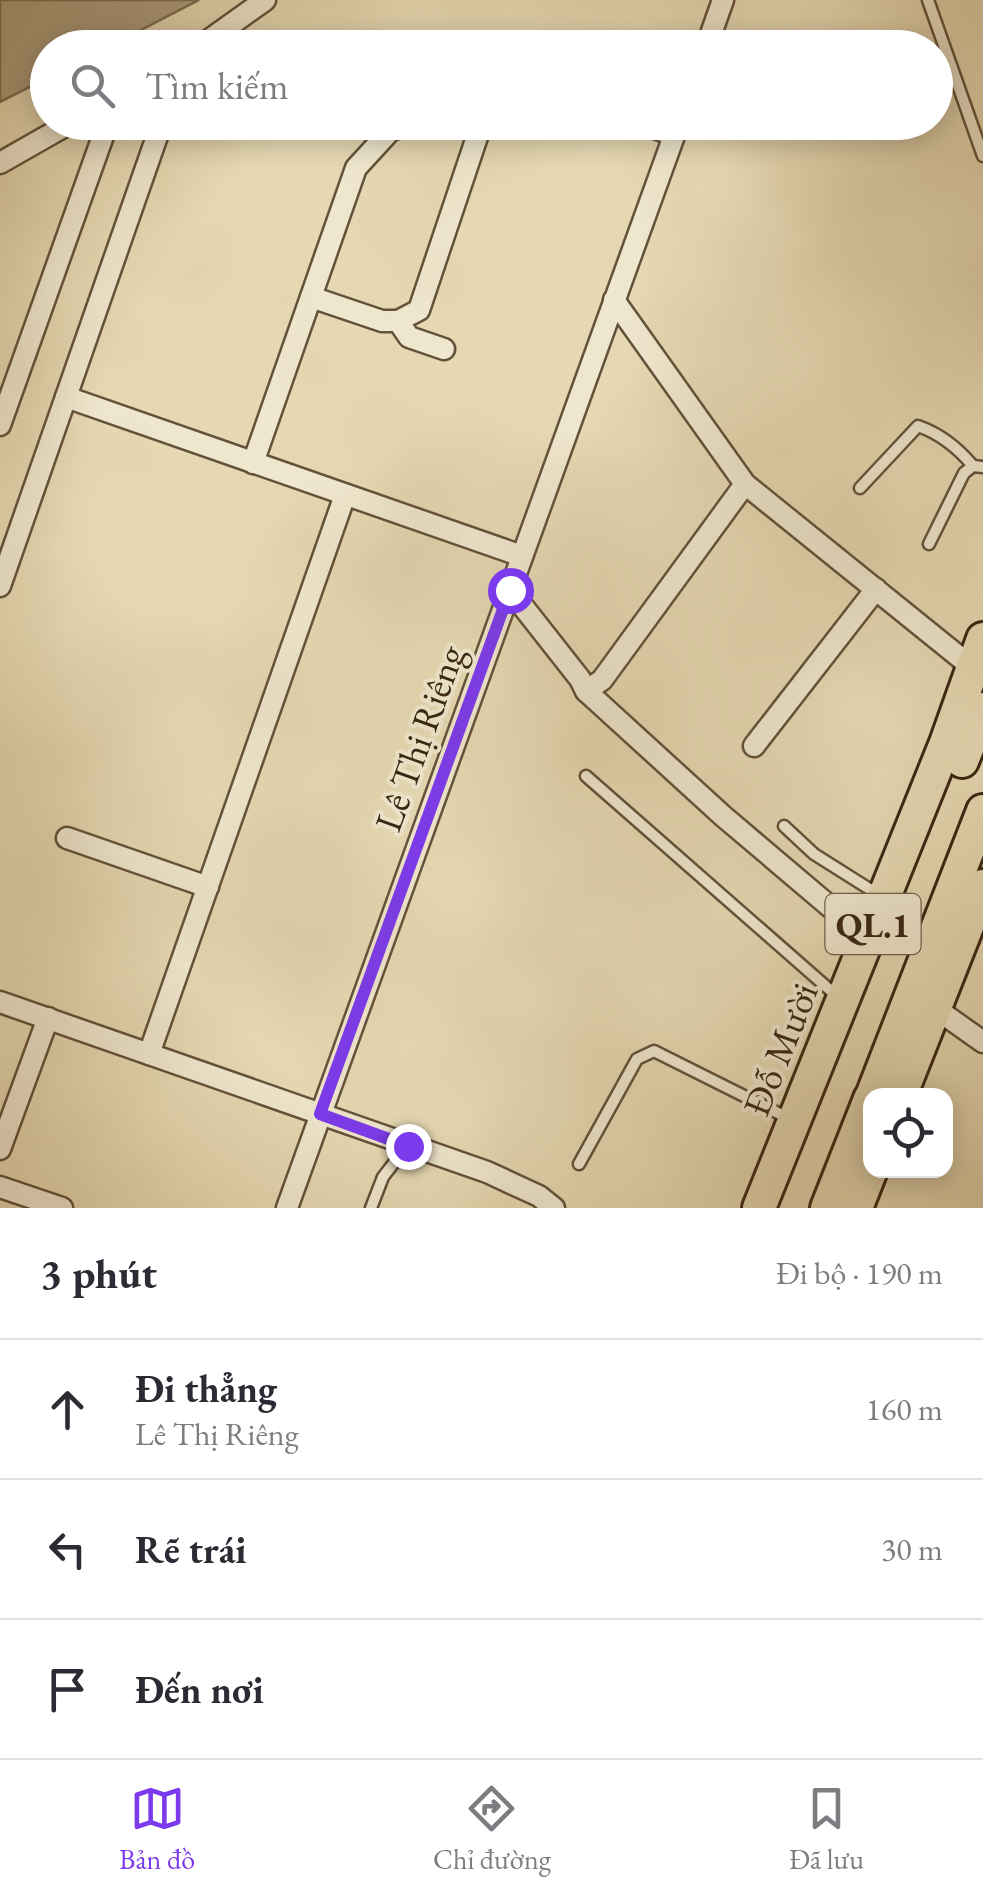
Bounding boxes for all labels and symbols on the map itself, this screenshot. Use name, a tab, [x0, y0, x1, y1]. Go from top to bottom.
route start	[488, 568, 534, 614]
street label: Lê Thị Riêng	[363, 638, 475, 838]
road number: QL.1	[826, 894, 920, 954]
street label: Đỗ Mười	[731, 975, 829, 1123]
route end	[386, 1124, 432, 1170]

